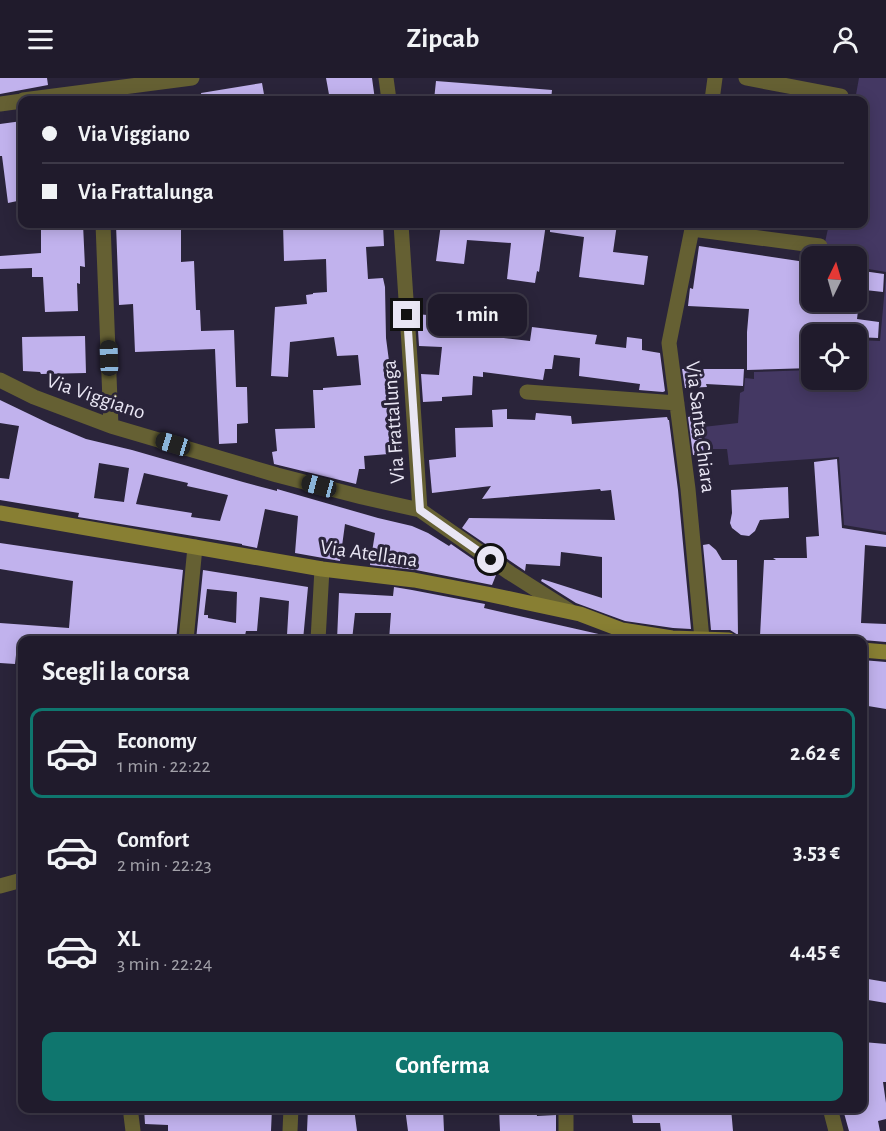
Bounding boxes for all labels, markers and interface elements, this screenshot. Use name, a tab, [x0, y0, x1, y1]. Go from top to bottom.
icon: menu	[24, 23, 57, 56]
icon: person	[829, 23, 862, 56]
text: Zipcab	[407, 25, 479, 52]
text: Via Viggiano	[78, 123, 190, 145]
text: Via Frattalunga	[78, 181, 214, 203]
north arrow	[801, 246, 867, 312]
map controls	[801, 246, 867, 390]
callout: 1 min	[428, 294, 527, 336]
route end	[393, 301, 420, 328]
text: 1 min	[456, 305, 499, 325]
button: locate	[801, 324, 867, 390]
car	[99, 340, 119, 376]
street label: Via Frattalunga	[379, 359, 408, 485]
street label: Via Santa Chiara	[682, 360, 719, 494]
street label: Via Viggiano	[44, 370, 148, 423]
car	[153, 430, 193, 458]
car	[299, 473, 339, 499]
street label: Via Atellana	[319, 536, 419, 571]
route start	[477, 546, 504, 573]
text: Scegli la corsa	[42, 658, 190, 685]
icon: car	[45, 726, 99, 780]
text: Economy	[117, 730, 197, 752]
text: 2.62 €	[790, 742, 840, 764]
text: 1 min · 22:22	[117, 756, 211, 776]
icon: car	[45, 825, 99, 879]
text: Comfort	[117, 829, 189, 851]
text: 3.53 €	[793, 841, 840, 863]
text: 2 min · 22:23	[117, 855, 212, 875]
icon: car	[45, 924, 99, 978]
text: XL	[117, 928, 140, 950]
text: 4.45 €	[790, 940, 840, 962]
text: 3 min · 22:24	[117, 954, 212, 974]
button: Conferma	[42, 1032, 843, 1101]

